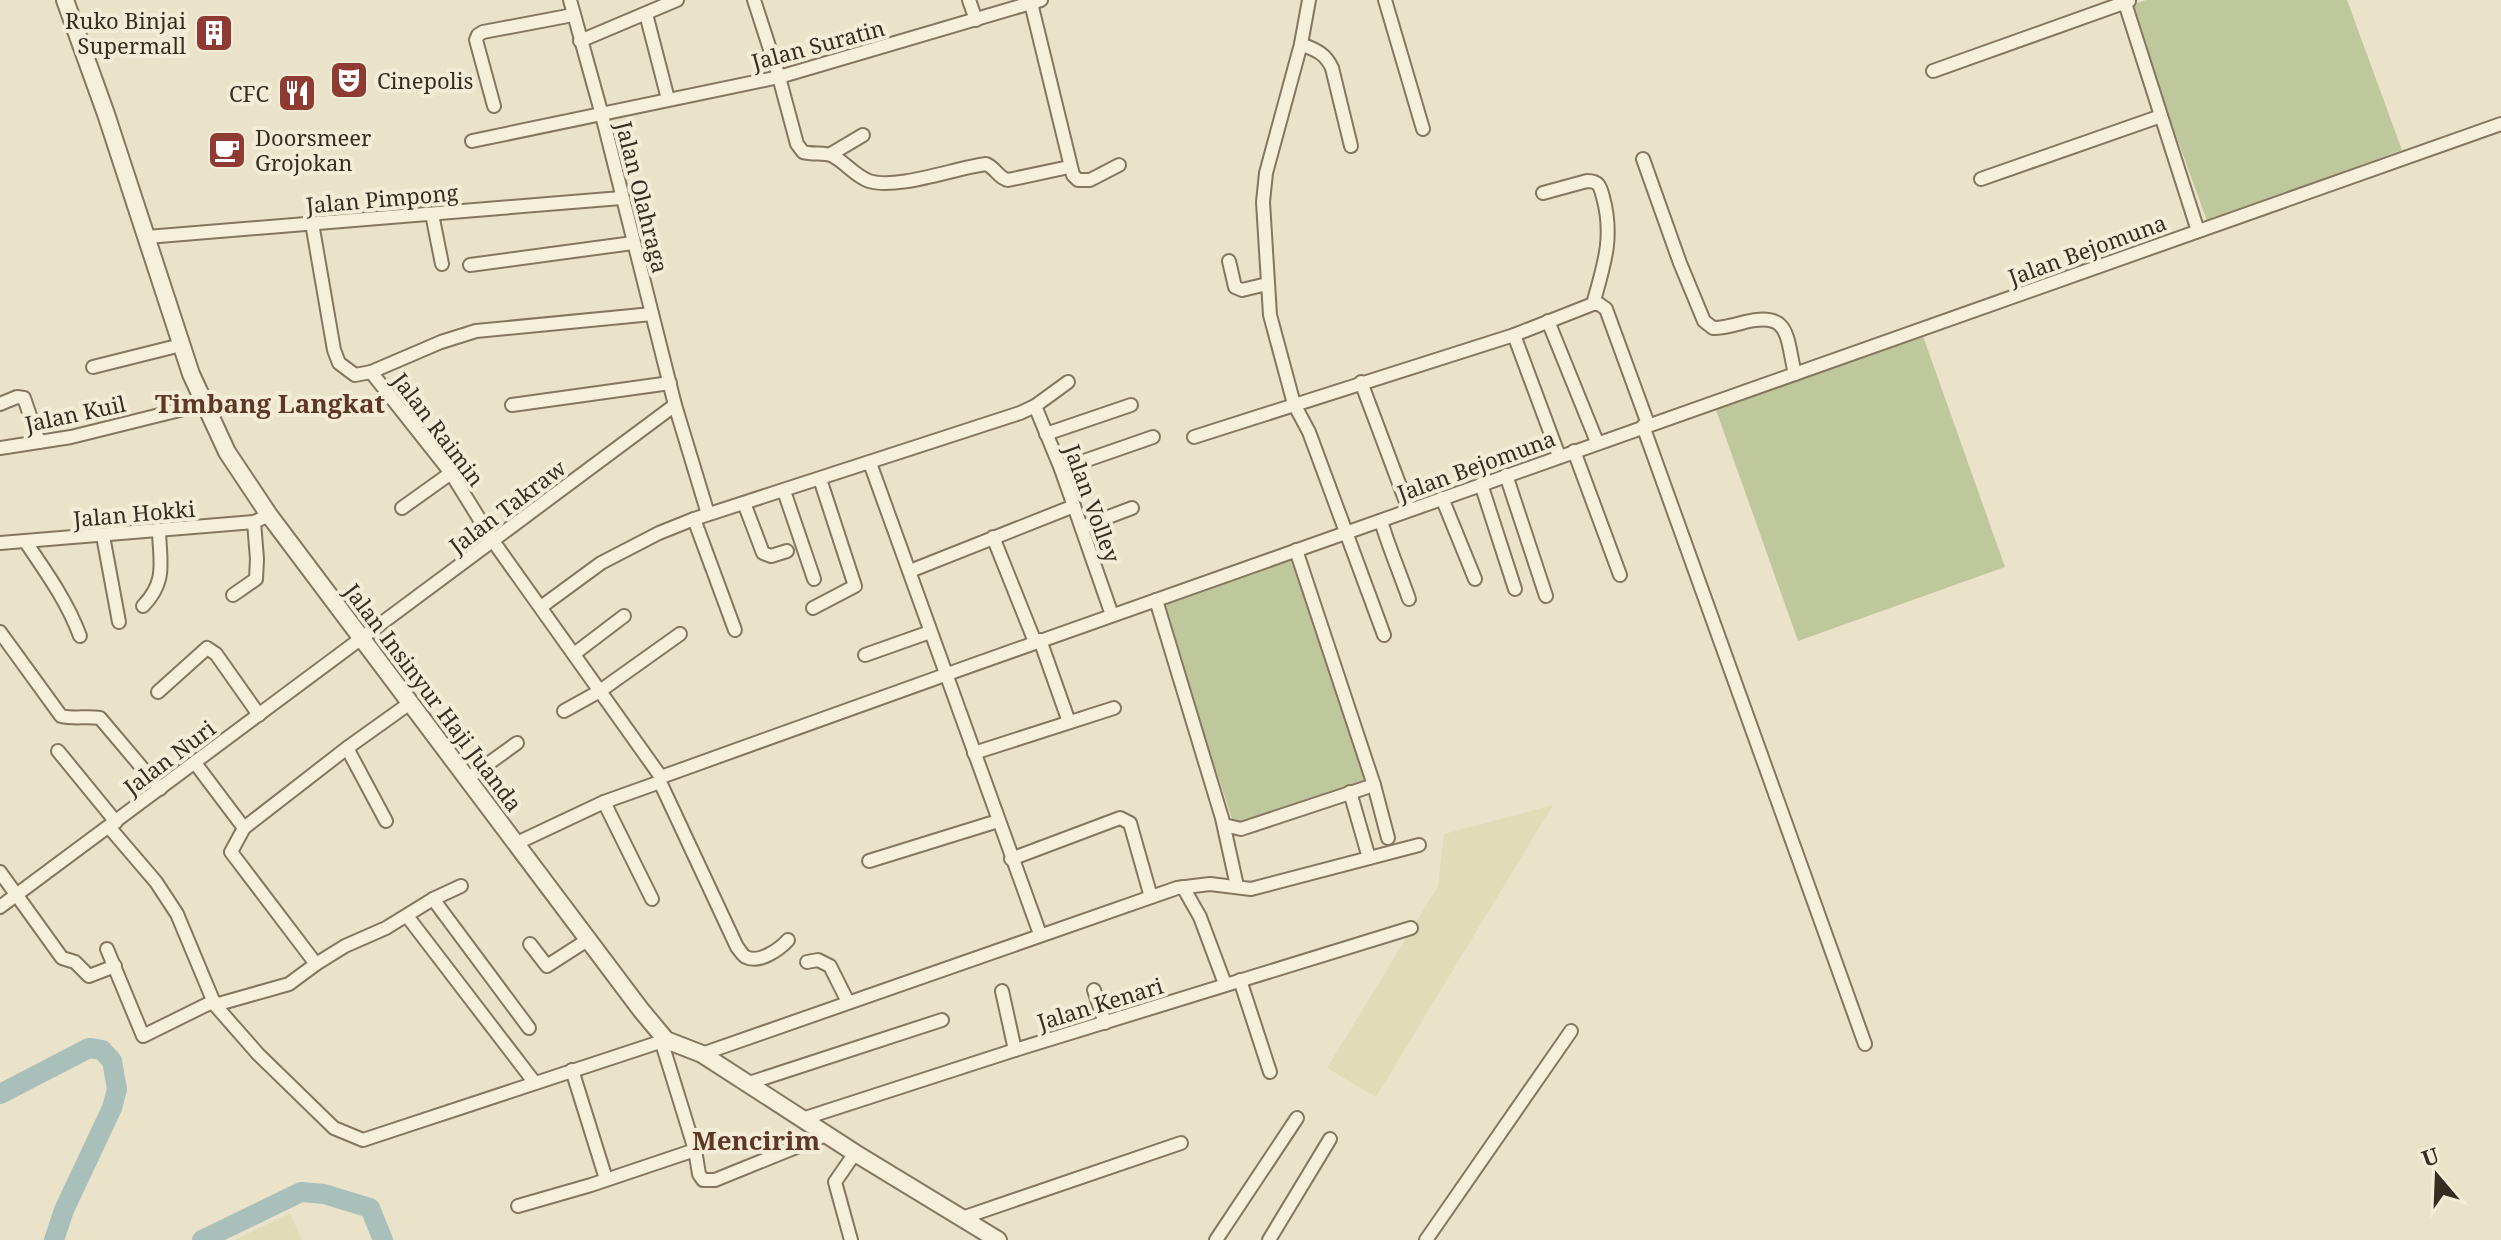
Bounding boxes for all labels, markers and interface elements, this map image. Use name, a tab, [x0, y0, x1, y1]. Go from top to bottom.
place label: Ruko Binjai Supermall	[65, 5, 186, 60]
building icon: Ruko Binjai Supermall	[193, 12, 235, 54]
street label: Jalan Suratin	[747, 12, 888, 76]
theatre icon: Cinepolis	[328, 59, 370, 101]
place label: Cinepolis	[377, 65, 474, 95]
restaurant icon: CFC	[276, 72, 318, 114]
place label: CFC	[229, 78, 269, 108]
street label: Jalan Olahraga	[609, 117, 676, 276]
place label: Doorsmeer Grojokan	[255, 122, 372, 177]
cafe icon: Doorsmeer Grojokan	[206, 129, 248, 171]
street label: Jalan Pimpong	[304, 176, 460, 220]
street label: Jalan Bejomuna	[2003, 206, 2170, 292]
street label: Jalan Raimin	[386, 365, 492, 492]
district label: Timbang Langkat	[155, 385, 386, 421]
street label: Jalan Kuil	[21, 388, 128, 438]
street label: Jalan Bejomuna	[1392, 422, 1559, 508]
street label: Jalan Volley	[1057, 439, 1128, 567]
street label: Jalan Takraw	[442, 452, 571, 560]
street label: Jalan Hokki	[71, 493, 196, 533]
street label: Jalan Insinyur Haji Juanda	[338, 576, 530, 817]
street label: Jalan Nuri	[116, 713, 221, 802]
street label: Jalan Kenari	[1032, 970, 1167, 1037]
district label: Mencirim	[692, 1122, 820, 1158]
north arrow	[2397, 1136, 2477, 1216]
text: U	[2418, 1139, 2443, 1173]

